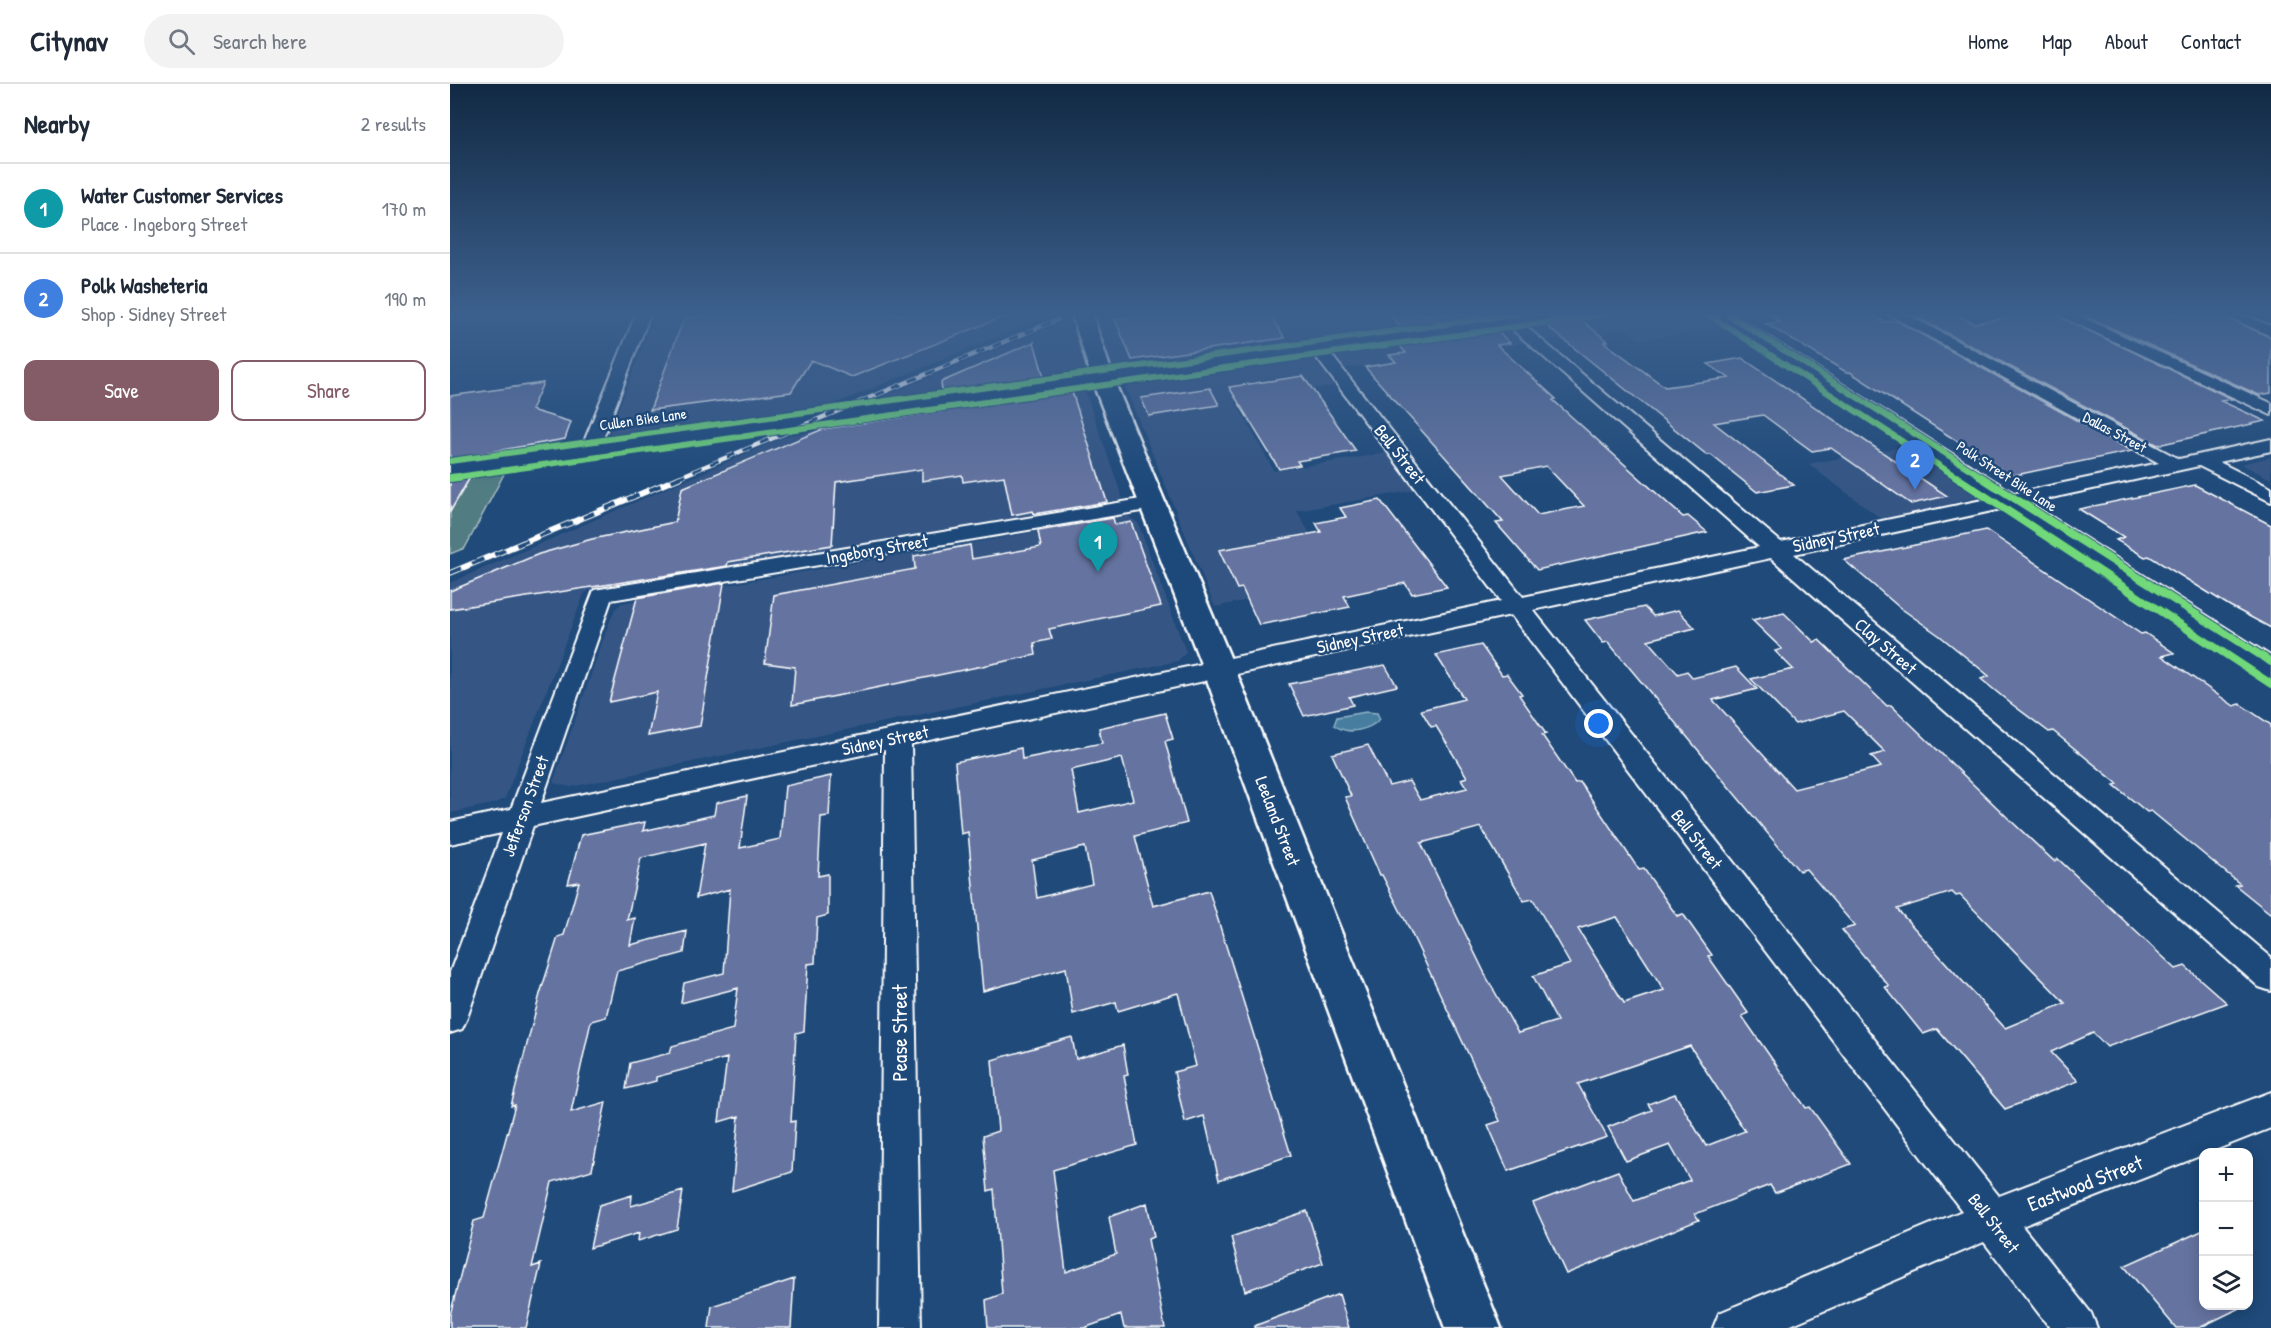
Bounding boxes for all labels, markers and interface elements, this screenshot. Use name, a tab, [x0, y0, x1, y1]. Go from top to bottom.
search box	[144, 14, 564, 68]
text: Citynav	[30, 22, 108, 60]
icon: search	[165, 25, 198, 58]
text: Search here	[213, 26, 307, 56]
text: Home	[1968, 27, 2009, 56]
text: Map	[2042, 27, 2072, 56]
text: About	[2105, 27, 2148, 56]
text: Contact	[2181, 27, 2241, 56]
text: Nearby	[24, 106, 90, 141]
text: 2 results	[361, 110, 426, 137]
text: Water Customer Services	[81, 180, 283, 210]
text: 1	[40, 195, 47, 222]
text: 170 m	[382, 195, 426, 222]
text: Place · Ingeborg Street	[81, 210, 247, 237]
text: Polk Washeteria	[81, 270, 207, 300]
text: 2	[39, 285, 48, 312]
text: 190 m	[384, 285, 426, 312]
text: Shop · Sidney Street	[81, 300, 226, 327]
button: Save	[24, 360, 219, 421]
button: Share	[231, 360, 426, 421]
street label: Cullen Bike Lane	[598, 402, 688, 436]
street label: Dallas Street	[2079, 406, 2151, 458]
street label: Bell Street	[1369, 419, 1432, 490]
street label: Polk Street Bike Lane	[1953, 436, 2061, 516]
pin: 2	[1896, 440, 1934, 490]
street label: Sidney Street	[1790, 515, 1883, 558]
pin: 1	[1078, 522, 1118, 572]
street label: Ingeborg Street	[824, 528, 931, 570]
street label: Clay Street	[1849, 612, 1923, 681]
street label: Sidney Street	[1314, 616, 1407, 659]
your location	[1584, 709, 1613, 738]
street label: Sidney Street	[839, 718, 932, 761]
street label: Jefferson Street	[495, 751, 555, 860]
street label: Leeland Street	[1249, 773, 1307, 870]
street label: Bell Street	[1666, 804, 1729, 875]
street label: Pease Street	[885, 984, 914, 1081]
street label: Eastwood Street	[2023, 1147, 2148, 1218]
map controls	[2199, 1148, 2253, 1310]
button: +	[2199, 1148, 2253, 1202]
street label: Bell Street	[1963, 1188, 2026, 1259]
button: −	[2199, 1202, 2253, 1256]
button: layers	[2199, 1256, 2253, 1310]

